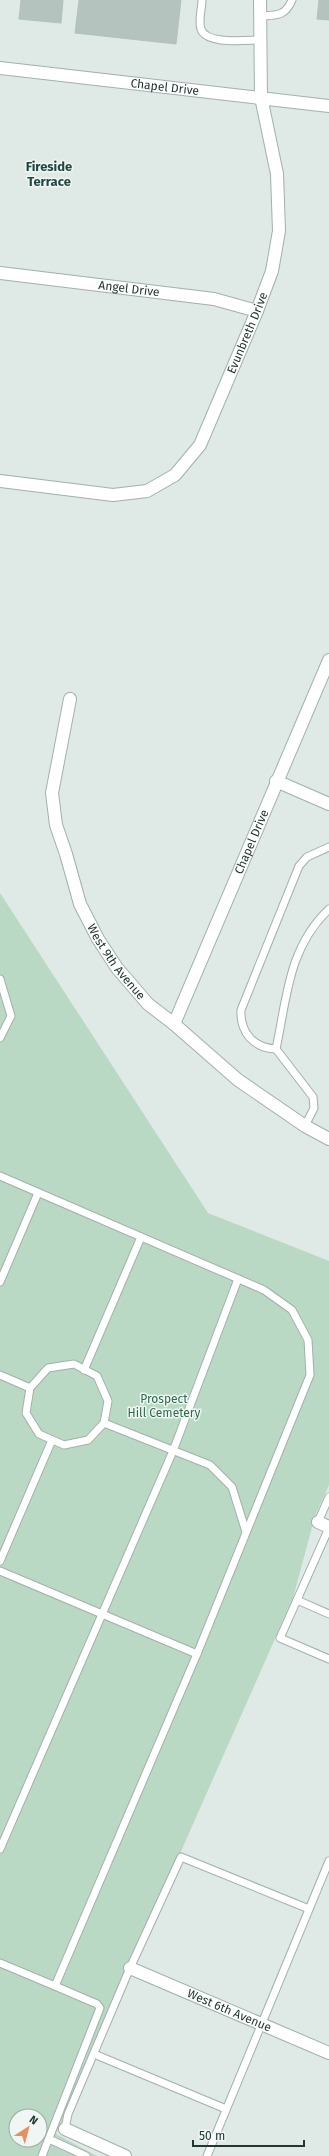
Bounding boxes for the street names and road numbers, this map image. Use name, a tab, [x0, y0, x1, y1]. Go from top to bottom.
street label: Chapel Drive	[130, 76, 200, 98]
street label: Angel Drive	[98, 278, 160, 299]
street label: Evunbreth Drive	[224, 290, 270, 376]
street label: Chapel Drive	[232, 807, 271, 876]
street label: West 9th Avenue	[84, 922, 148, 1003]
street label: West 6th Avenue	[185, 1986, 274, 2035]

